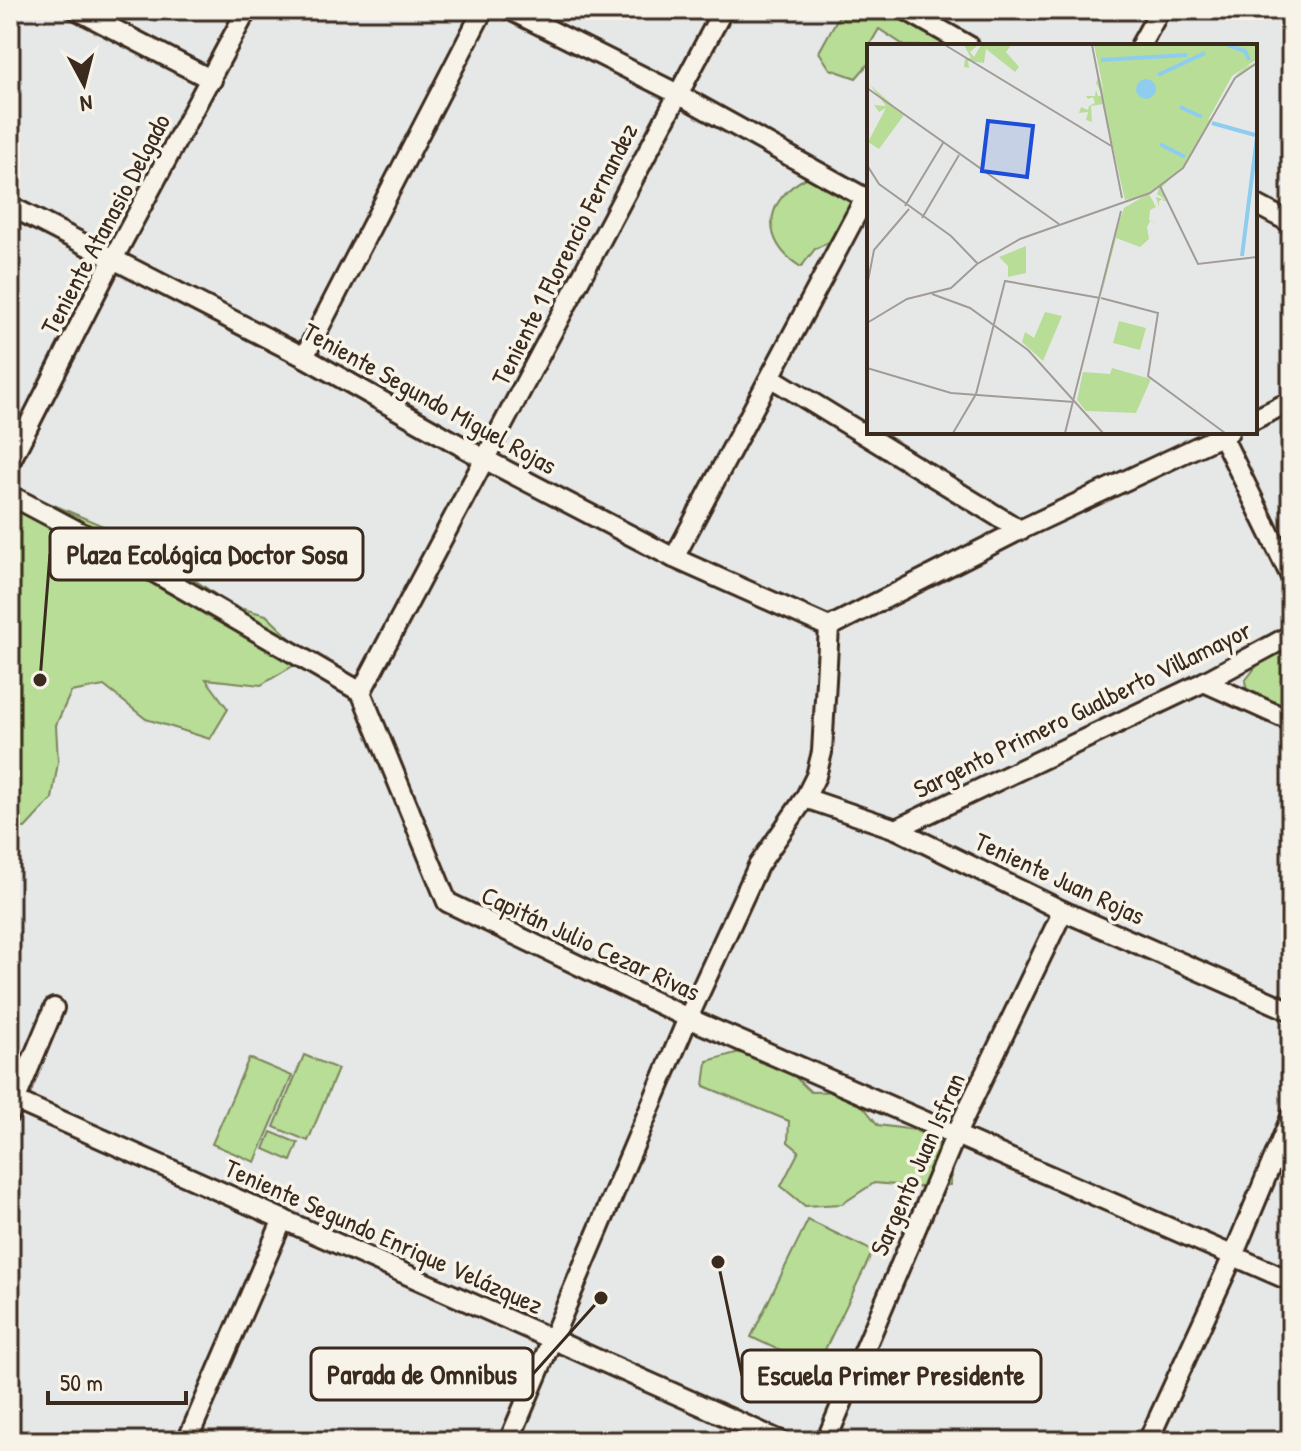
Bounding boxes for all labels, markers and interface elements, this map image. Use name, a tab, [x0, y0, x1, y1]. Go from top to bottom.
north arrow	[44, 44, 124, 124]
inset map	[867, 44, 1257, 434]
text: N	[79, 88, 94, 119]
street label: Teniente Atanasio Delgado	[32, 107, 178, 341]
street label: Teniente 1 Florencio Fernandez	[483, 117, 645, 391]
street label: Teniente Segundo Miguel Rojas	[297, 314, 563, 482]
callout: Plaza Ecológica Doctor Sosa	[50, 528, 363, 580]
text: Plaza Ecológica Doctor Sosa	[66, 535, 348, 574]
street label: Sargento Primero Gualberto Villamayor	[907, 612, 1257, 806]
street label: Teniente Juan Rojas	[969, 823, 1151, 933]
street label: Capitán Julio Cezar Rivas	[476, 877, 706, 1009]
street label: Sargento Juan Isfran	[861, 1067, 973, 1261]
street label: Teniente Segundo Enrique Velázquez	[219, 1150, 549, 1322]
callout: Parada de Omnibus	[311, 1348, 533, 1400]
callout: Escuela Primer Presidente	[742, 1350, 1041, 1402]
scale bar	[48, 1355, 186, 1405]
text: Parada de Omnibus	[327, 1355, 517, 1393]
text: Escuela Primer Presidente	[757, 1356, 1025, 1394]
text: 50 m	[60, 1366, 103, 1398]

